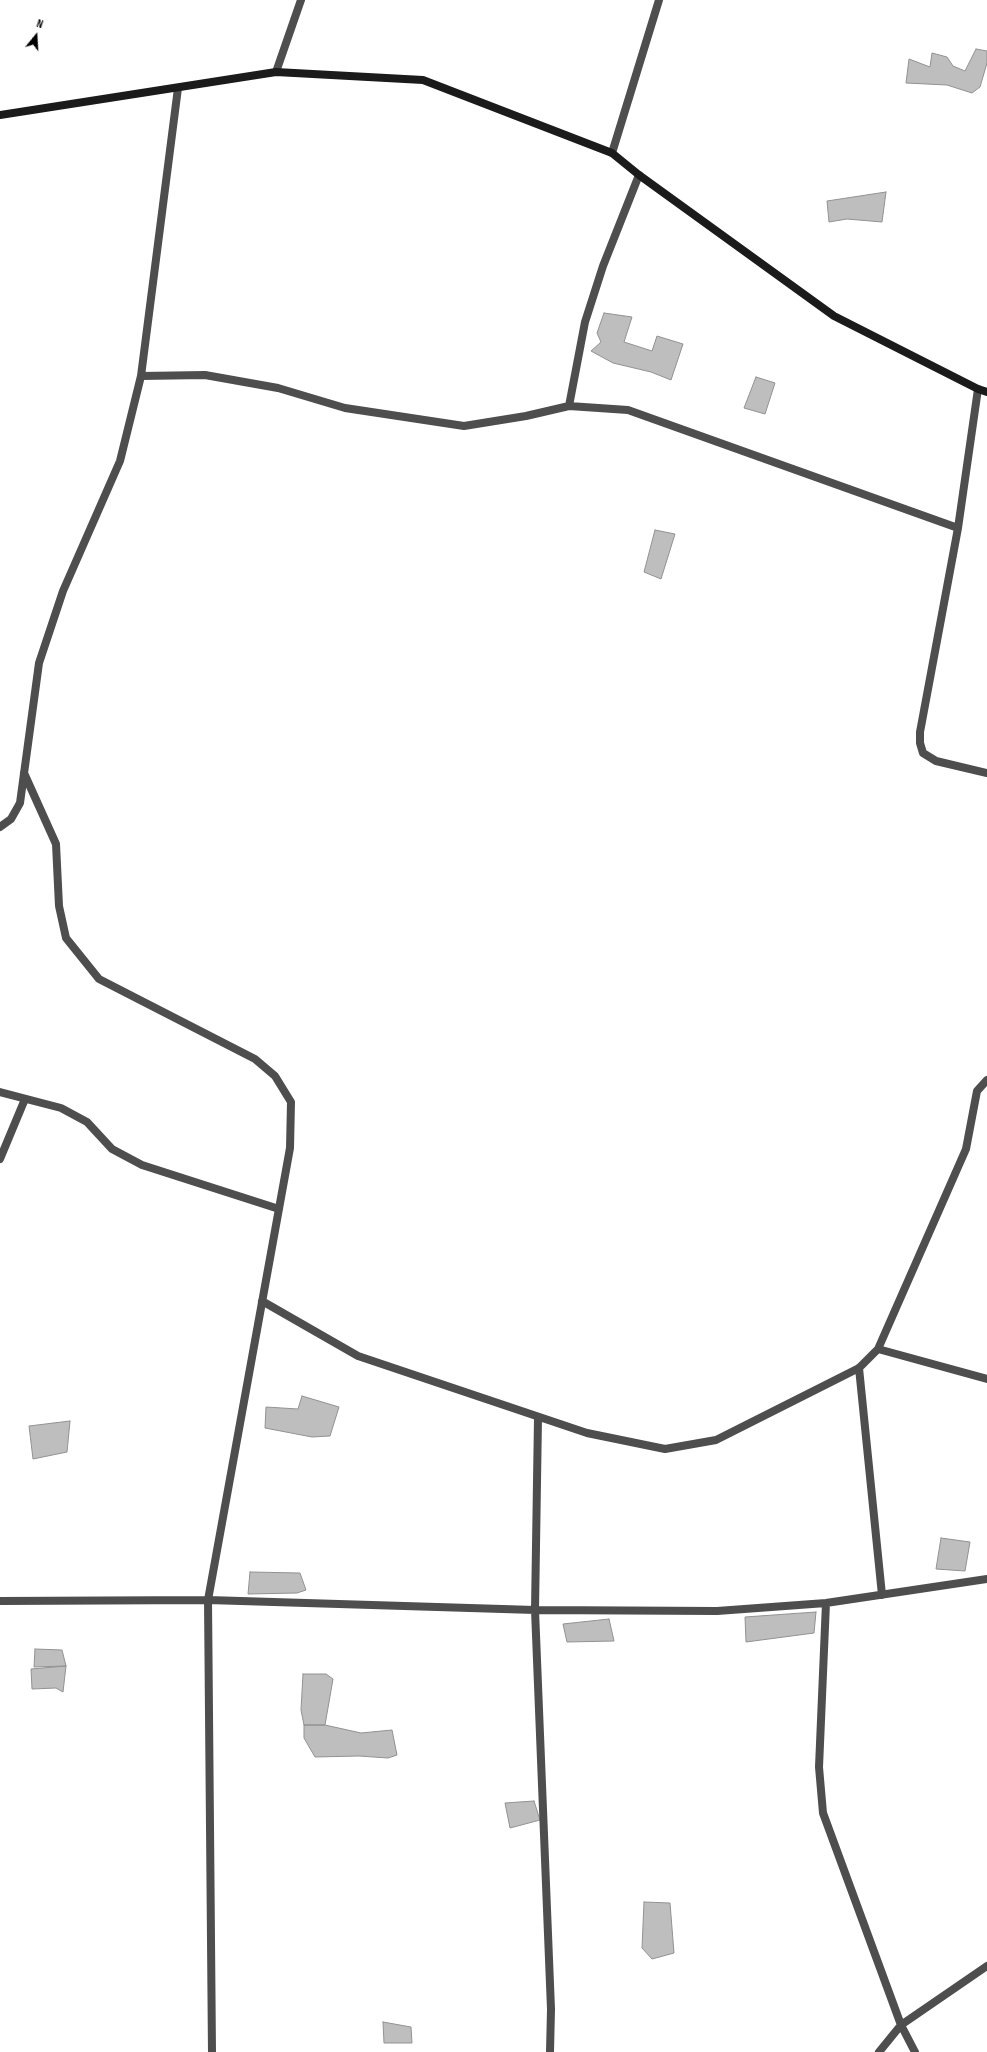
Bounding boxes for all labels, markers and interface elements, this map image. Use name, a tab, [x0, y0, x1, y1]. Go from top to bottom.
north arrow	[16, 16, 56, 56]
text: N	[35, 17, 45, 31]

